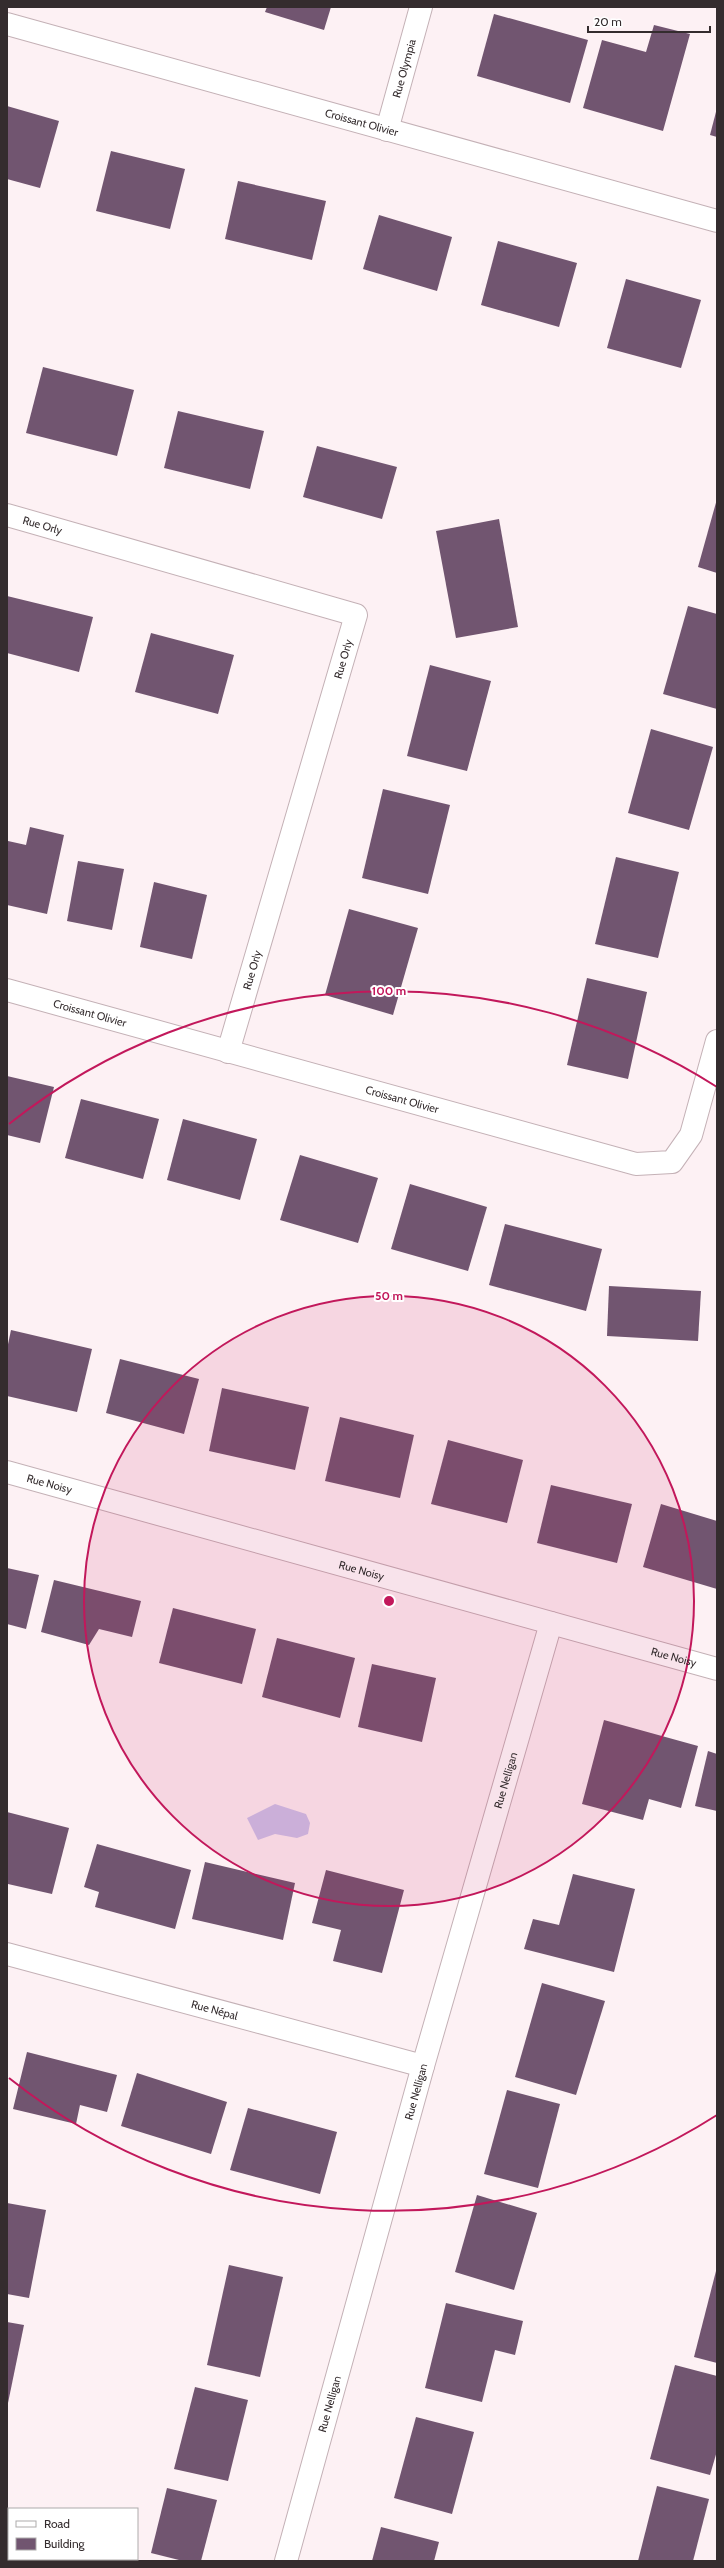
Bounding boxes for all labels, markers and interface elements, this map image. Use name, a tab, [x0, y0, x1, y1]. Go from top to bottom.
scale bar	[588, 8, 710, 34]
text: 20 m	[594, 14, 622, 29]
street label: Rue Olympia	[389, 37, 419, 99]
street label: Croissant Olivier	[323, 106, 400, 139]
street label: Rue Orly	[21, 513, 64, 538]
street label: Rue Orly	[331, 637, 355, 680]
street label: Rue Orly	[240, 948, 264, 991]
text: 100 m	[372, 983, 406, 998]
street label: Croissant Olivier	[52, 996, 129, 1030]
street label: Croissant Olivier	[364, 1083, 441, 1116]
text: 50 m	[375, 1288, 403, 1303]
street label: Rue Noisy	[25, 1471, 74, 1497]
street label: Rue Noisy	[337, 1557, 386, 1583]
centre of rings	[382, 1594, 396, 1608]
street label: Rue Noisy	[650, 1644, 699, 1670]
street label: Rue Nelligan	[491, 1750, 520, 1810]
street label: Rue Népal	[190, 1997, 240, 2023]
street label: Rue Nelligan	[401, 2062, 430, 2122]
street label: Rue Nelligan	[315, 2374, 344, 2434]
legend	[8, 2508, 138, 2560]
text: Road	[44, 2516, 70, 2531]
text: Building	[44, 2536, 86, 2551]

